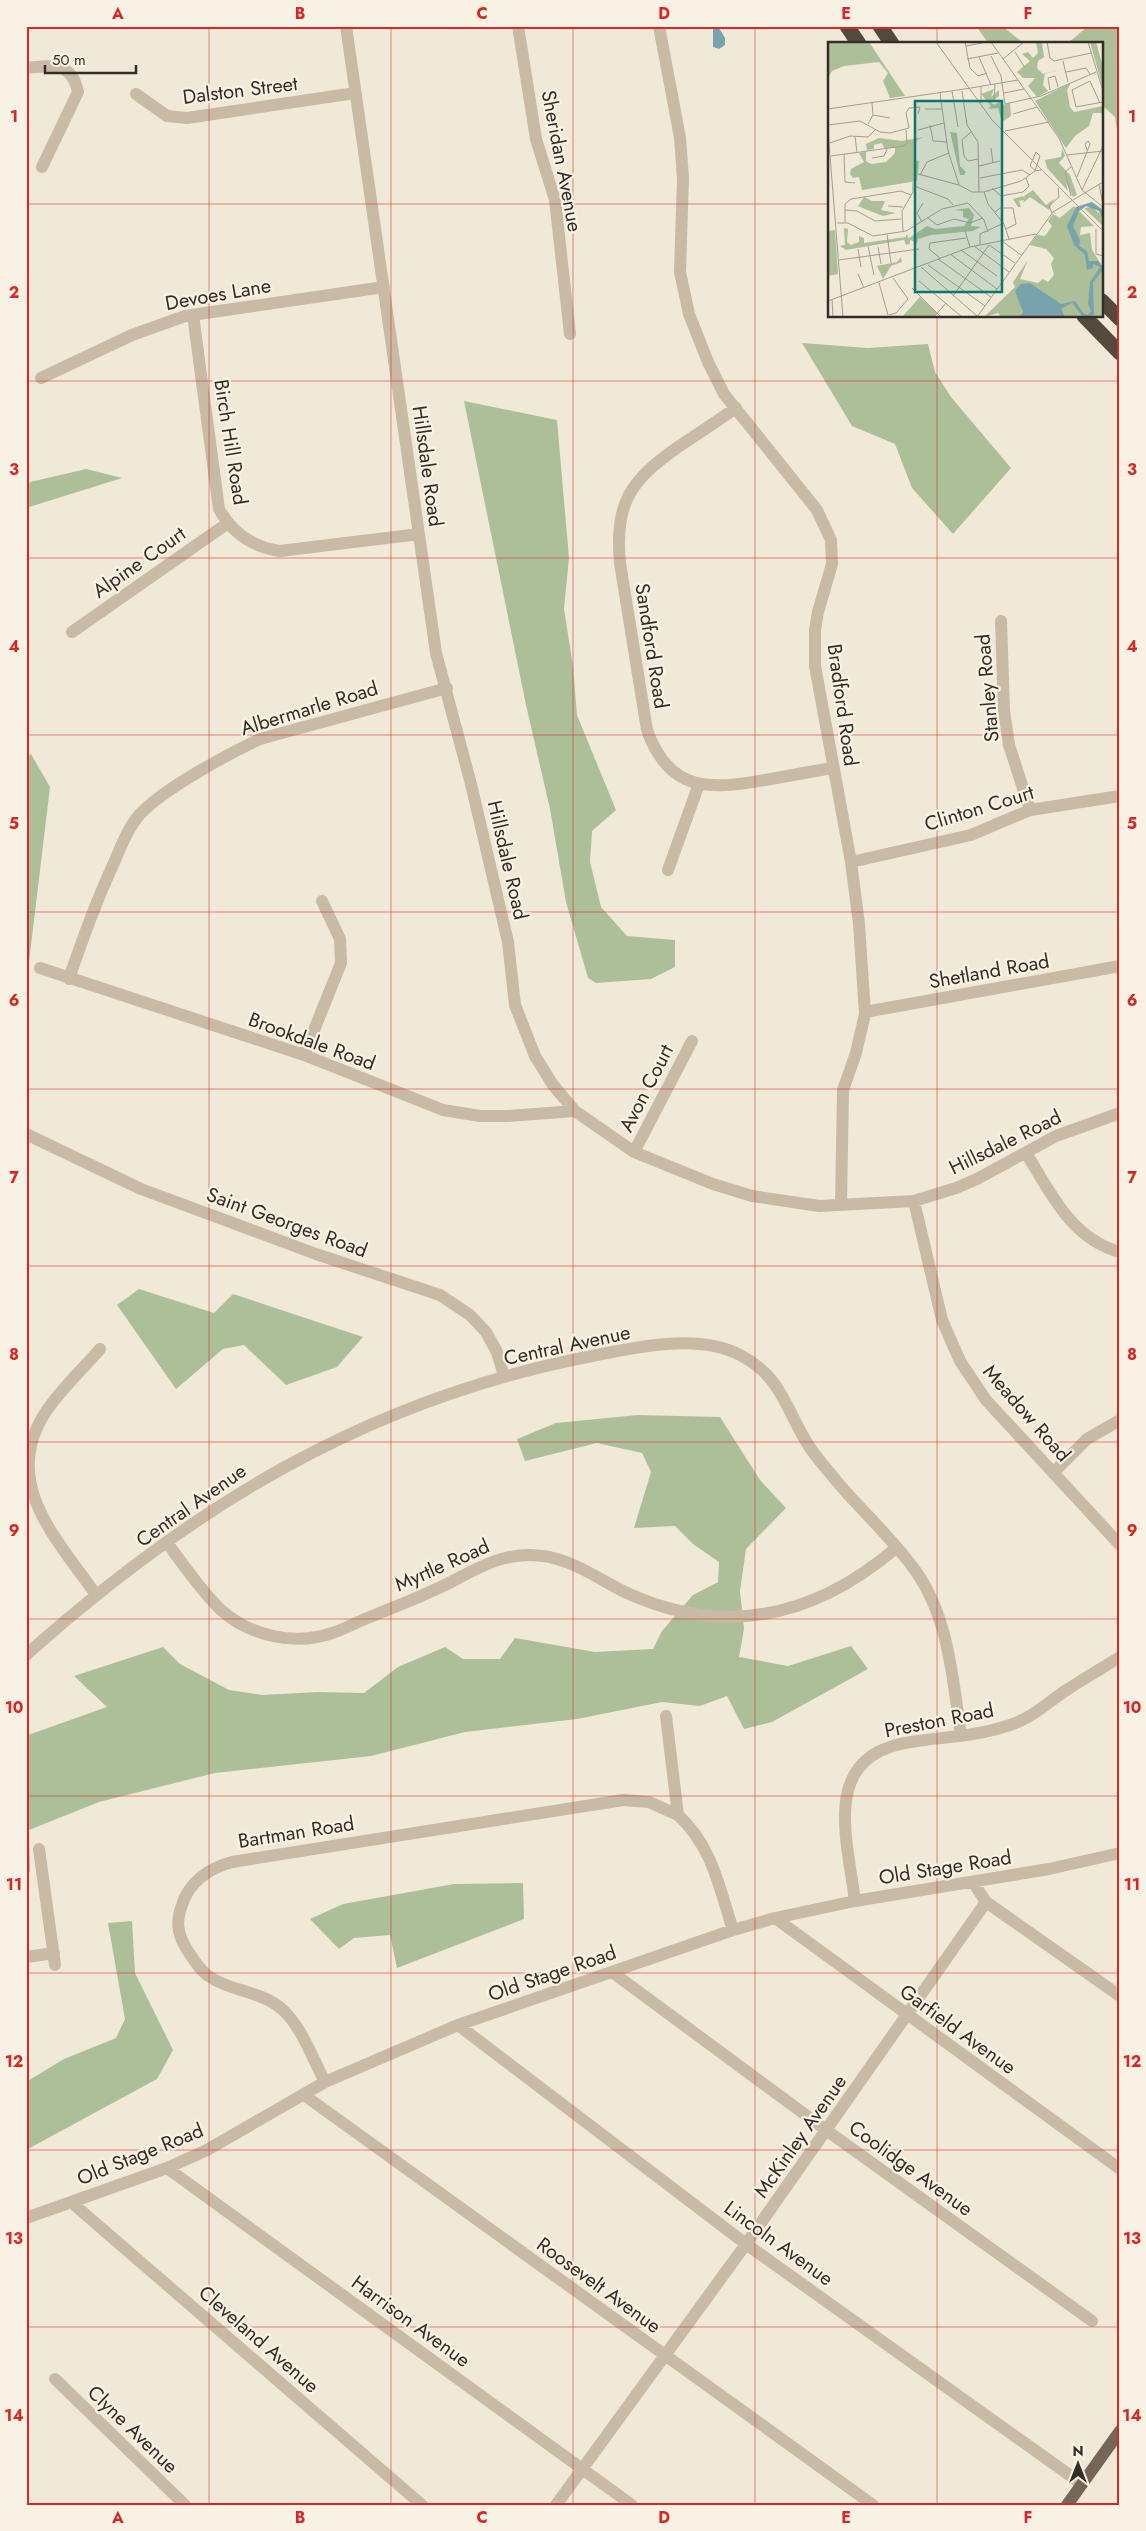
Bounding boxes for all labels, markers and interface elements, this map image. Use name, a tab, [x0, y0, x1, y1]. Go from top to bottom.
text: A	[111, 2, 124, 25]
text: B	[295, 2, 305, 25]
text: C	[476, 2, 488, 25]
text: D	[658, 2, 670, 25]
text: E	[841, 2, 851, 25]
text: F	[1024, 2, 1032, 25]
scale bar	[45, 42, 136, 74]
inset map	[828, 42, 1104, 318]
text: 50 m	[52, 49, 86, 71]
street label: Dalston Street	[181, 69, 300, 112]
street label: Sheridan Avenue	[534, 88, 589, 234]
text: 1	[10, 105, 18, 128]
text: 1	[1128, 105, 1136, 128]
street label: Devoes Lane	[163, 271, 273, 318]
text: 2	[9, 281, 19, 304]
text: 2	[1127, 281, 1137, 304]
street label: Birch Hill Road	[206, 377, 255, 507]
street label: Hillsdale Road	[405, 404, 450, 528]
text: 3	[9, 458, 19, 481]
text: 3	[1127, 458, 1137, 481]
street label: Alpine Court	[87, 519, 192, 605]
street label: Sandford Road	[627, 581, 676, 711]
street label: Stanley Road	[968, 633, 1007, 743]
text: 4	[8, 635, 20, 658]
text: 4	[1126, 635, 1138, 658]
street label: Bradford Road	[820, 642, 865, 768]
street label: Albermarle Road	[237, 674, 382, 743]
street label: Clinton Court	[921, 778, 1038, 839]
street label: Hillsdale Road	[480, 797, 535, 923]
text: 5	[9, 812, 19, 835]
text: 5	[1127, 812, 1137, 835]
street label: Shetland Road	[927, 947, 1052, 996]
text: 6	[9, 989, 19, 1012]
text: 6	[1127, 989, 1137, 1012]
street label: Brookdale Road	[244, 1005, 379, 1078]
street label: Avon Court	[612, 1039, 681, 1137]
street label: Hillsdale Road	[944, 1103, 1066, 1182]
text: 7	[9, 1166, 19, 1189]
text: 7	[1127, 1166, 1137, 1189]
street label: Saint Georges Road	[202, 1180, 371, 1265]
street label: Central Avenue	[501, 1318, 633, 1373]
text: 8	[9, 1343, 19, 1366]
text: 8	[1127, 1343, 1137, 1366]
street label: Meadow Road	[976, 1358, 1077, 1468]
street label: Central Avenue	[130, 1457, 252, 1554]
text: 9	[9, 1519, 19, 1542]
text: 9	[1127, 1519, 1137, 1542]
street label: Myrtle Road	[390, 1532, 494, 1599]
text: 10	[5, 1696, 23, 1719]
street label: Preston Road	[882, 1696, 996, 1745]
text: 10	[1123, 1696, 1141, 1719]
street label: Bartman Road	[236, 1809, 356, 1856]
street label: Old Stage Road	[877, 1843, 1014, 1892]
text: 11	[6, 1873, 22, 1896]
text: 11	[1124, 1873, 1140, 1896]
street label: Old Stage Road	[484, 1938, 620, 2009]
street label: Garfield Avenue	[894, 1977, 1022, 2082]
text: 12	[5, 2050, 23, 2073]
text: 12	[1123, 2050, 1141, 2073]
street label: McKinley Avenue	[747, 2069, 854, 2204]
street label: Coolidge Avenue	[843, 2114, 979, 2223]
street label: Old Stage Road	[73, 2116, 208, 2193]
street label: Lincoln Avenue	[718, 2194, 839, 2293]
text: 13	[5, 2227, 23, 2250]
text: 13	[1123, 2227, 1141, 2250]
street label: Roosevelt Avenue	[530, 2230, 667, 2341]
street label: Harrison Avenue	[345, 2268, 476, 2374]
street label: Cleveland Avenue	[192, 2279, 325, 2400]
street label: Clyne Avenue	[81, 2379, 185, 2480]
text: 14	[4, 2404, 24, 2427]
text: 14	[1122, 2404, 1142, 2427]
north arrow	[1054, 2438, 1104, 2488]
text: N	[1072, 2441, 1084, 2461]
text: A	[111, 2506, 124, 2529]
text: B	[295, 2506, 305, 2529]
text: C	[476, 2506, 488, 2529]
text: D	[658, 2506, 670, 2529]
text: E	[841, 2506, 851, 2529]
text: F	[1024, 2506, 1032, 2529]

